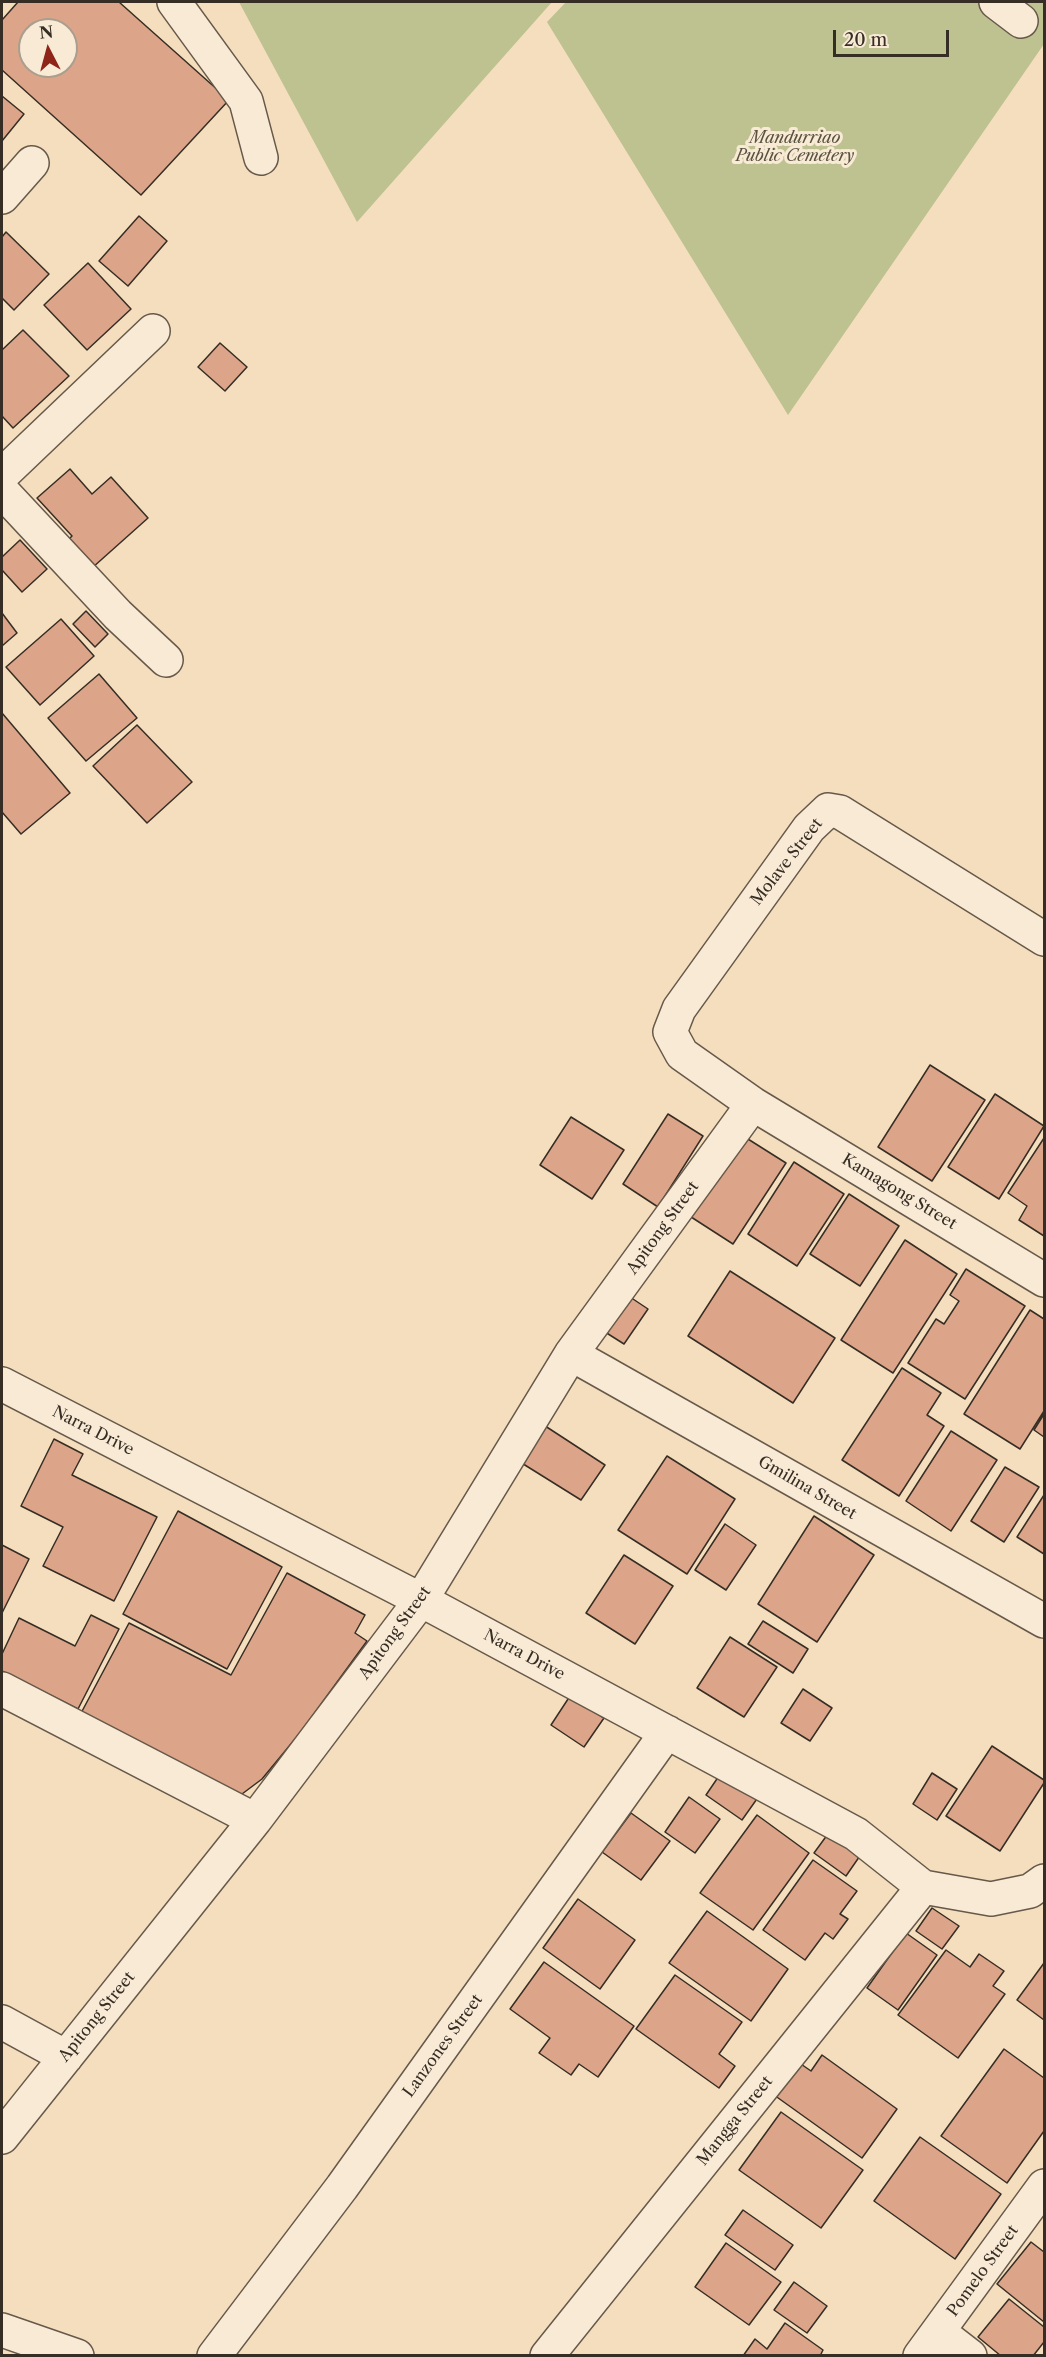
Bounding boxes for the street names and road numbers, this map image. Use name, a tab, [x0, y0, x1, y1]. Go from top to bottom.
street label: Molave Street	[747, 815, 827, 909]
street label: Kamagong Street	[838, 1150, 960, 1234]
street label: Apitong Street	[623, 1178, 703, 1278]
street label: Narra Drive	[49, 1402, 137, 1460]
street label: Gmilina Street	[754, 1452, 860, 1524]
street label: Apitong Street	[355, 1583, 435, 1683]
street label: Narra Drive	[480, 1626, 568, 1684]
street label: Apitong Street	[55, 1968, 139, 2066]
street label: Lanzones Street	[399, 1991, 487, 2101]
street label: Mangga Street	[693, 2072, 777, 2170]
street label: Pomelo Street	[943, 2222, 1023, 2320]

